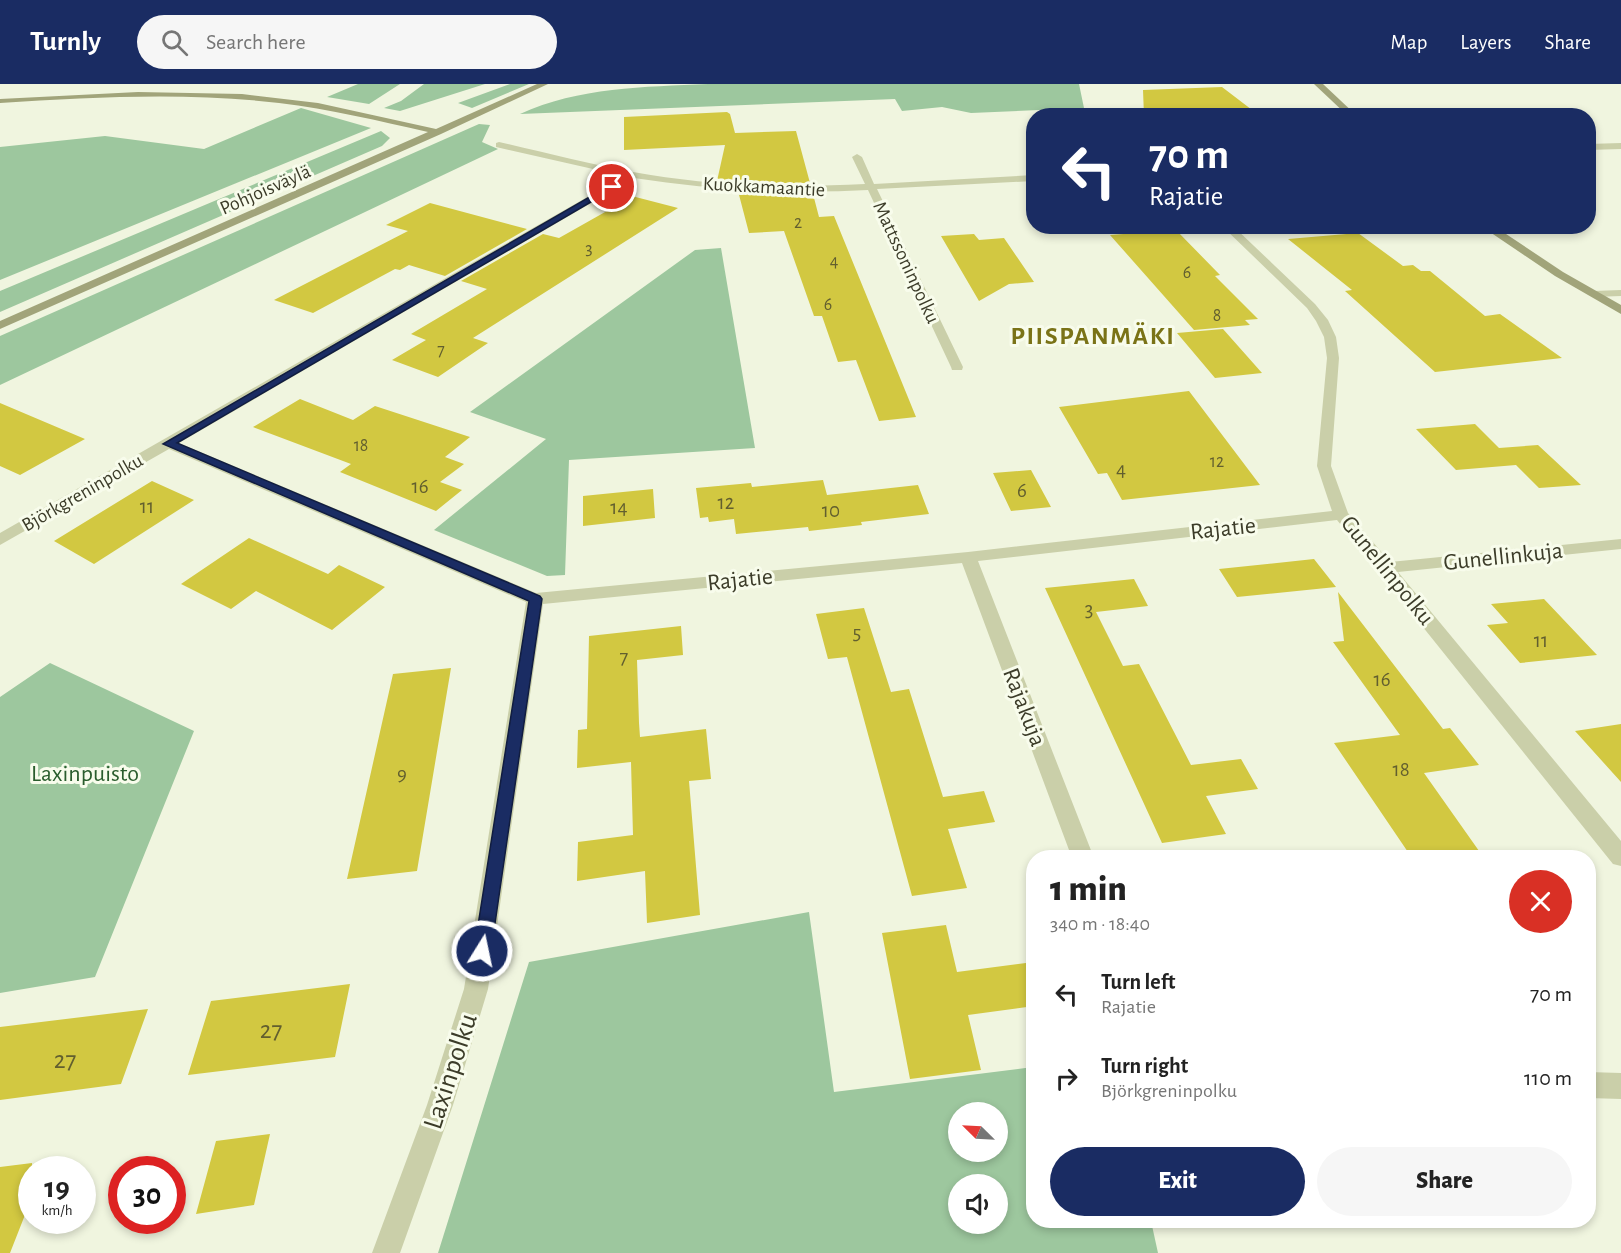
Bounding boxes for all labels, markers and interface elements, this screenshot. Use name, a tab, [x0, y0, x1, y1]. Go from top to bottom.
search box	[137, 15, 557, 69]
icon: search	[158, 26, 191, 59]
text: Turnly	[30, 28, 101, 56]
text: Search here	[206, 31, 306, 53]
text: Map	[1391, 32, 1427, 53]
text: Layers	[1460, 32, 1511, 53]
text: Share	[1544, 32, 1591, 53]
icon: left	[1050, 132, 1128, 210]
text: 70 m	[1149, 134, 1229, 176]
street label: Pohjoisväylä	[217, 161, 314, 219]
pin	[586, 161, 637, 212]
icon: arrive	[595, 170, 628, 203]
street label: Kuokkamaantie	[702, 174, 826, 200]
text: Rajatie	[1149, 183, 1223, 210]
street label: Mattssoninpolku	[869, 198, 943, 326]
house number: 2	[794, 214, 802, 232]
house number: 3	[585, 240, 593, 258]
house number: 4	[830, 253, 839, 271]
house number: 6	[1183, 264, 1191, 282]
house number: 6	[824, 296, 832, 314]
house number: 8	[1213, 307, 1221, 325]
district label: PIISPANMÄKI	[1011, 322, 1176, 349]
house number: 7	[437, 342, 445, 360]
house number: 18	[354, 437, 368, 455]
street label: Björkgreninpolku	[19, 450, 146, 536]
house number: 12	[1210, 453, 1224, 471]
house number: 4	[1116, 459, 1126, 480]
house number: 16	[411, 476, 429, 497]
house number: 6	[1017, 480, 1027, 501]
house number: 12	[718, 492, 734, 513]
house number: 11	[140, 496, 154, 517]
house number: 14	[610, 497, 628, 518]
house number: 10	[822, 500, 840, 521]
street label: Gunellinpolku	[1336, 512, 1438, 630]
street label: Rajatie	[1189, 514, 1257, 544]
street label: Gunellinkuja	[1442, 539, 1564, 575]
street label: Rajatie	[706, 565, 774, 595]
house number: 3	[1085, 599, 1093, 620]
house number: 5	[853, 622, 861, 643]
house number: 11	[1534, 630, 1548, 651]
house number: 7	[620, 647, 629, 668]
street label: Rajakuja	[998, 665, 1050, 750]
house number: 16	[1373, 669, 1391, 690]
house number: 18	[1392, 759, 1410, 780]
park label: Laxinpuisto	[31, 762, 139, 786]
house number: 9	[397, 763, 407, 784]
button: close	[1509, 870, 1572, 933]
text: 1 min	[1050, 871, 1127, 907]
text: 340 m · 18:40	[1050, 914, 1150, 934]
position arrow	[450, 919, 514, 983]
text: Turn left	[1101, 971, 1175, 993]
icon: left	[1050, 978, 1083, 1011]
text: 70 m	[1530, 983, 1572, 1005]
text: Rajatie	[1101, 997, 1156, 1017]
street label: Laxinpolku	[419, 1010, 483, 1133]
house number: 27	[260, 1017, 282, 1043]
house number: 27	[54, 1047, 76, 1073]
text: Turn right	[1101, 1055, 1188, 1077]
icon: right	[1050, 1062, 1083, 1095]
text: 110 m	[1524, 1067, 1572, 1089]
text: Björkgreninpolku	[1101, 1081, 1237, 1101]
north arrow	[948, 1102, 1008, 1162]
map controls	[948, 1102, 1008, 1234]
button: Exit	[1050, 1147, 1305, 1216]
button: Share	[1317, 1147, 1572, 1216]
speed limit sign: 30	[108, 1156, 186, 1234]
text: 19	[44, 1173, 70, 1203]
button: sound	[948, 1174, 1008, 1234]
text: km/h	[42, 1203, 72, 1218]

